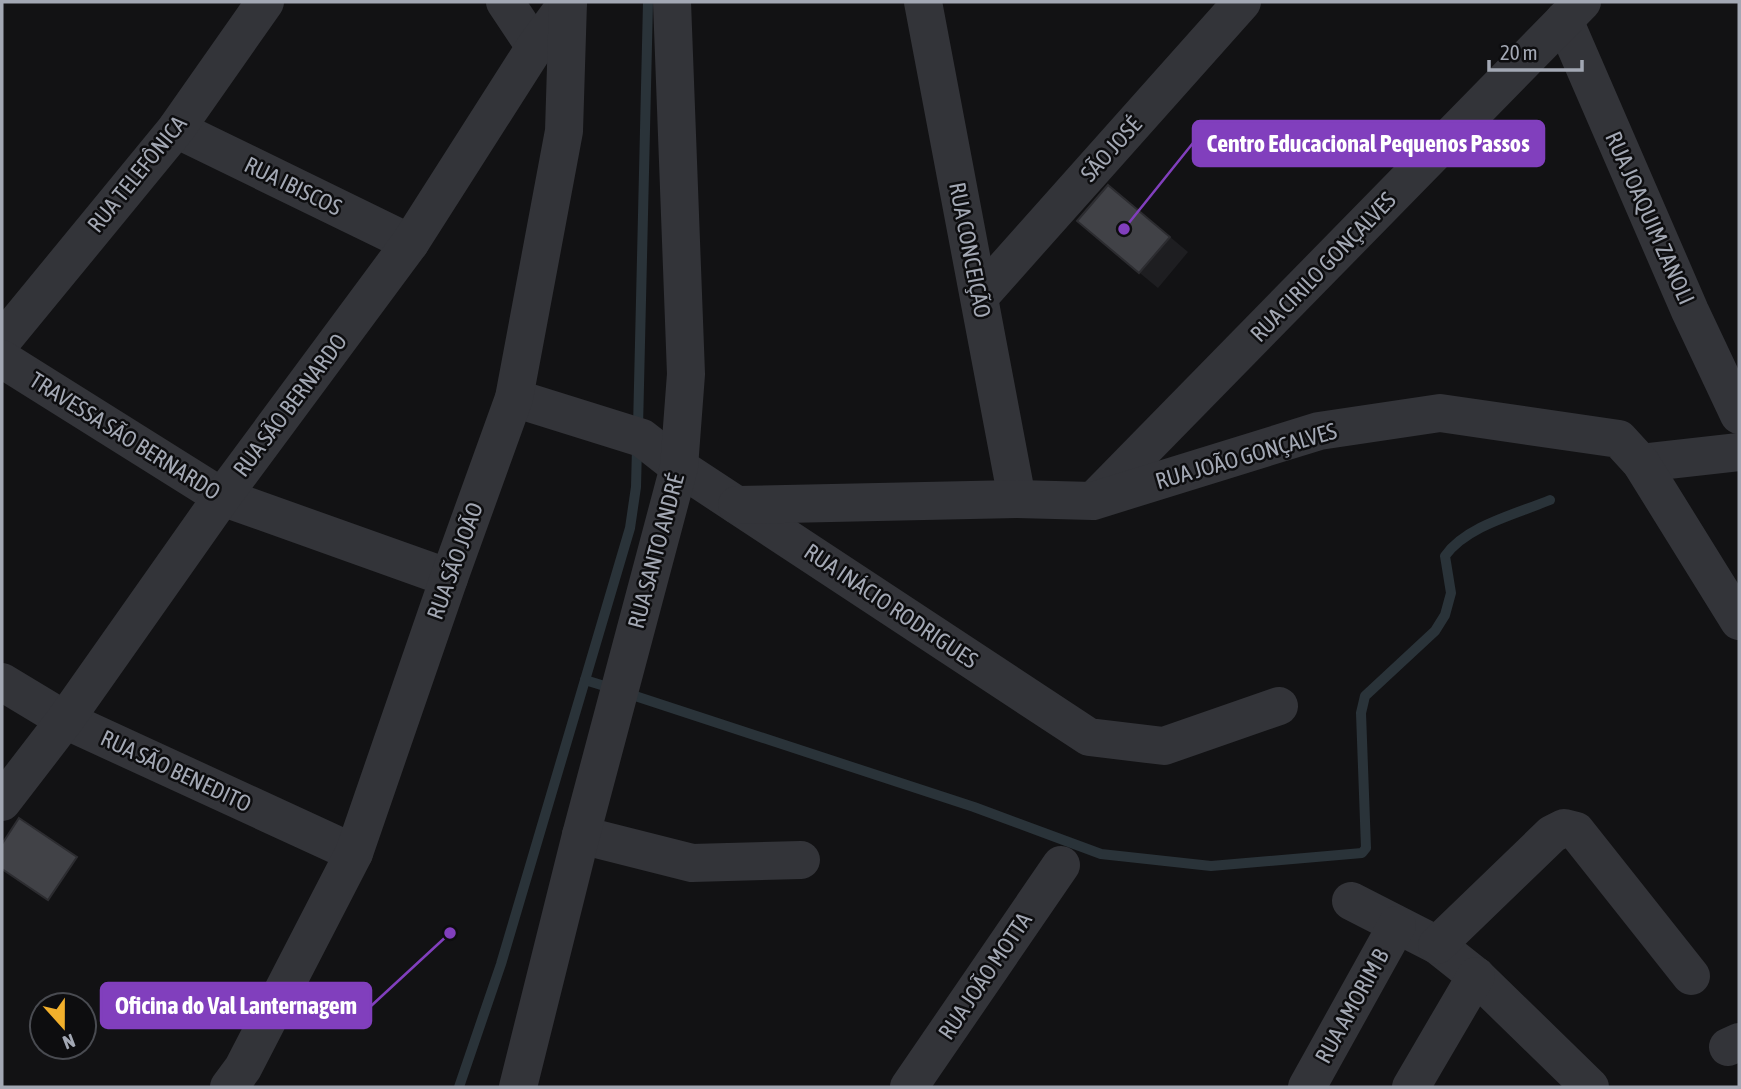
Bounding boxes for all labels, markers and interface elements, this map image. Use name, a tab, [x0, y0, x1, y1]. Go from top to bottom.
scale bar	[1489, 28, 1582, 72]
text: 20 m	[1500, 40, 1538, 64]
street label: RUA TELEFÔNICA	[82, 110, 192, 237]
street label: SÃO JOSÉ	[1075, 111, 1147, 187]
callout: Centro Educacional Pequenos Passos	[1193, 121, 1544, 166]
street label: RUA JOAQUIM ZANOLI	[1600, 128, 1700, 308]
text: Centro Educacional Pequenos Passos	[1206, 130, 1530, 157]
street label: RUA IBISCOS	[240, 151, 346, 221]
street label: RUA CONCEIÇÃO	[944, 180, 996, 320]
street label: RUA CIRILO GONÇALVES	[1245, 187, 1401, 347]
street label: RUA SÃO BERNARDO	[228, 329, 352, 481]
street label: TRAVESSA SÃO BERNARDO	[25, 367, 225, 505]
street label: RUA JOÃO GONÇALVES	[1152, 418, 1340, 494]
street label: RUA SANTO ANDRÉ	[623, 471, 689, 631]
street label: RUA SÃO JOÃO	[422, 499, 488, 623]
street label: RUA INÁCIO RODRIGUES	[800, 538, 983, 674]
street label: RUA SÃO BENEDITO	[97, 725, 255, 817]
street label: RUA JOÃO MOTTA	[933, 907, 1037, 1044]
street label: RUA AMORIM B	[1310, 944, 1394, 1068]
callout: Oficina do Val Lanternagem	[101, 983, 371, 1028]
north arrow	[28, 991, 98, 1061]
text: Oficina do Val Lanternagem	[115, 992, 357, 1019]
text: N	[60, 1030, 78, 1054]

